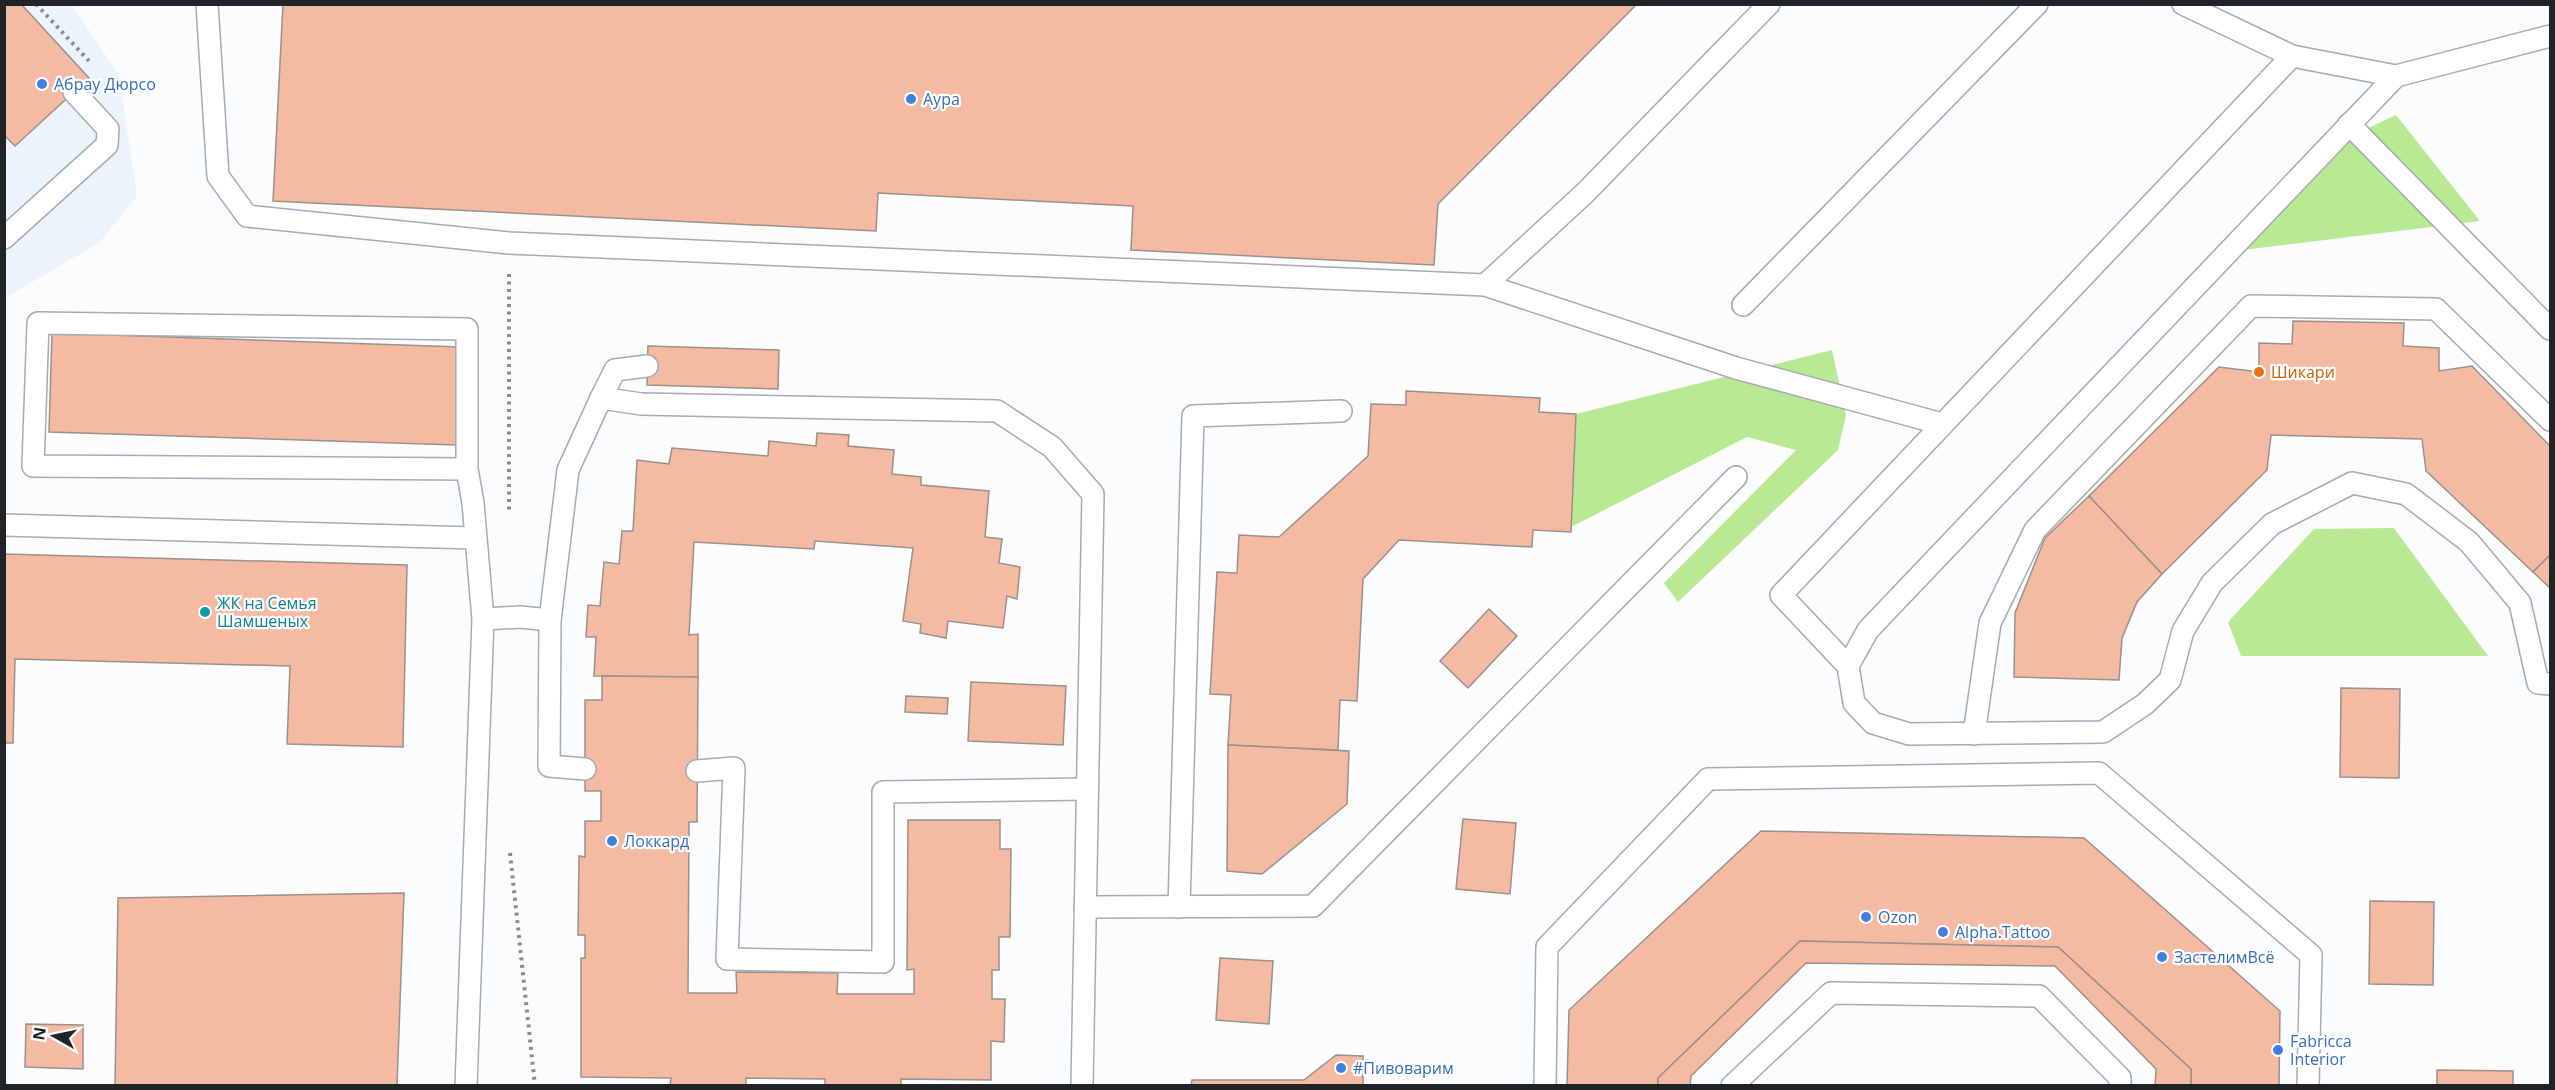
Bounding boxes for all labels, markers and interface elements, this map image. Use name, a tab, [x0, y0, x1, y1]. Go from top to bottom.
place label: Абрау Дюрсо	[54, 73, 156, 95]
marker: Абрау Дюрсо	[35, 77, 49, 91]
place label: Аура	[923, 88, 960, 110]
marker: Аура	[904, 92, 918, 106]
place label: Шикари	[2271, 361, 2335, 383]
marker: Шикари	[2252, 365, 2266, 379]
place label: ЖК на Семья Шамшеных	[217, 592, 317, 632]
marker: ЖК на Семья Шамшеных	[198, 605, 212, 619]
place label: Локкард	[624, 830, 689, 852]
marker: Локкард	[605, 834, 619, 848]
place label: Ozon	[1878, 906, 1917, 928]
marker: Ozon	[1859, 910, 1873, 924]
place label: Alpha.Tattoo	[1955, 921, 2050, 943]
marker: Alpha.Tattoo	[1936, 925, 1950, 939]
place label: ЗастелимВсё	[2174, 946, 2274, 968]
marker: ЗастелимВсё	[2155, 950, 2169, 964]
north arrow	[24, 1006, 84, 1066]
text: N	[27, 1026, 51, 1042]
place label: Fabricca Interior	[2290, 1030, 2352, 1070]
marker: Fabricca Interior	[2271, 1043, 2285, 1057]
place label: #Пивоварим	[1353, 1057, 1454, 1079]
marker: #Пивоварим	[1334, 1061, 1348, 1075]

